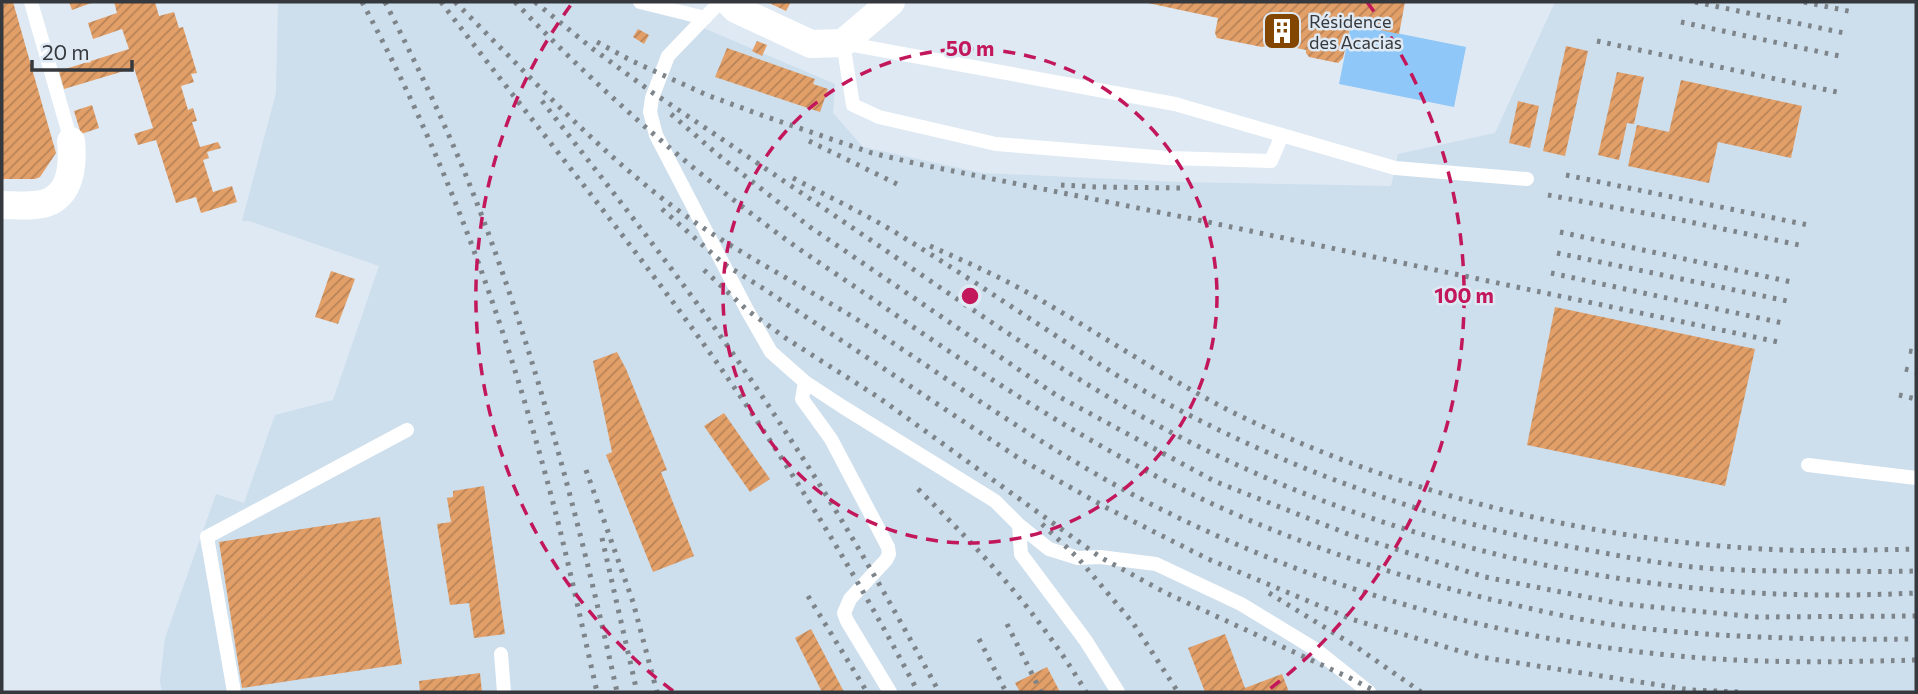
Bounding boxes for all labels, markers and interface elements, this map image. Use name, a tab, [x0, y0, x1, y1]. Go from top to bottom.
building icon: Résidence des Acacias	[1261, 10, 1303, 52]
place label: Résidence des Acacias	[1309, 10, 1402, 53]
scale bar	[32, 28, 131, 72]
text: 50 m	[946, 35, 994, 60]
text: 20 m	[42, 39, 90, 64]
text: 100 m	[1434, 282, 1494, 307]
centre of rings	[958, 284, 982, 308]

